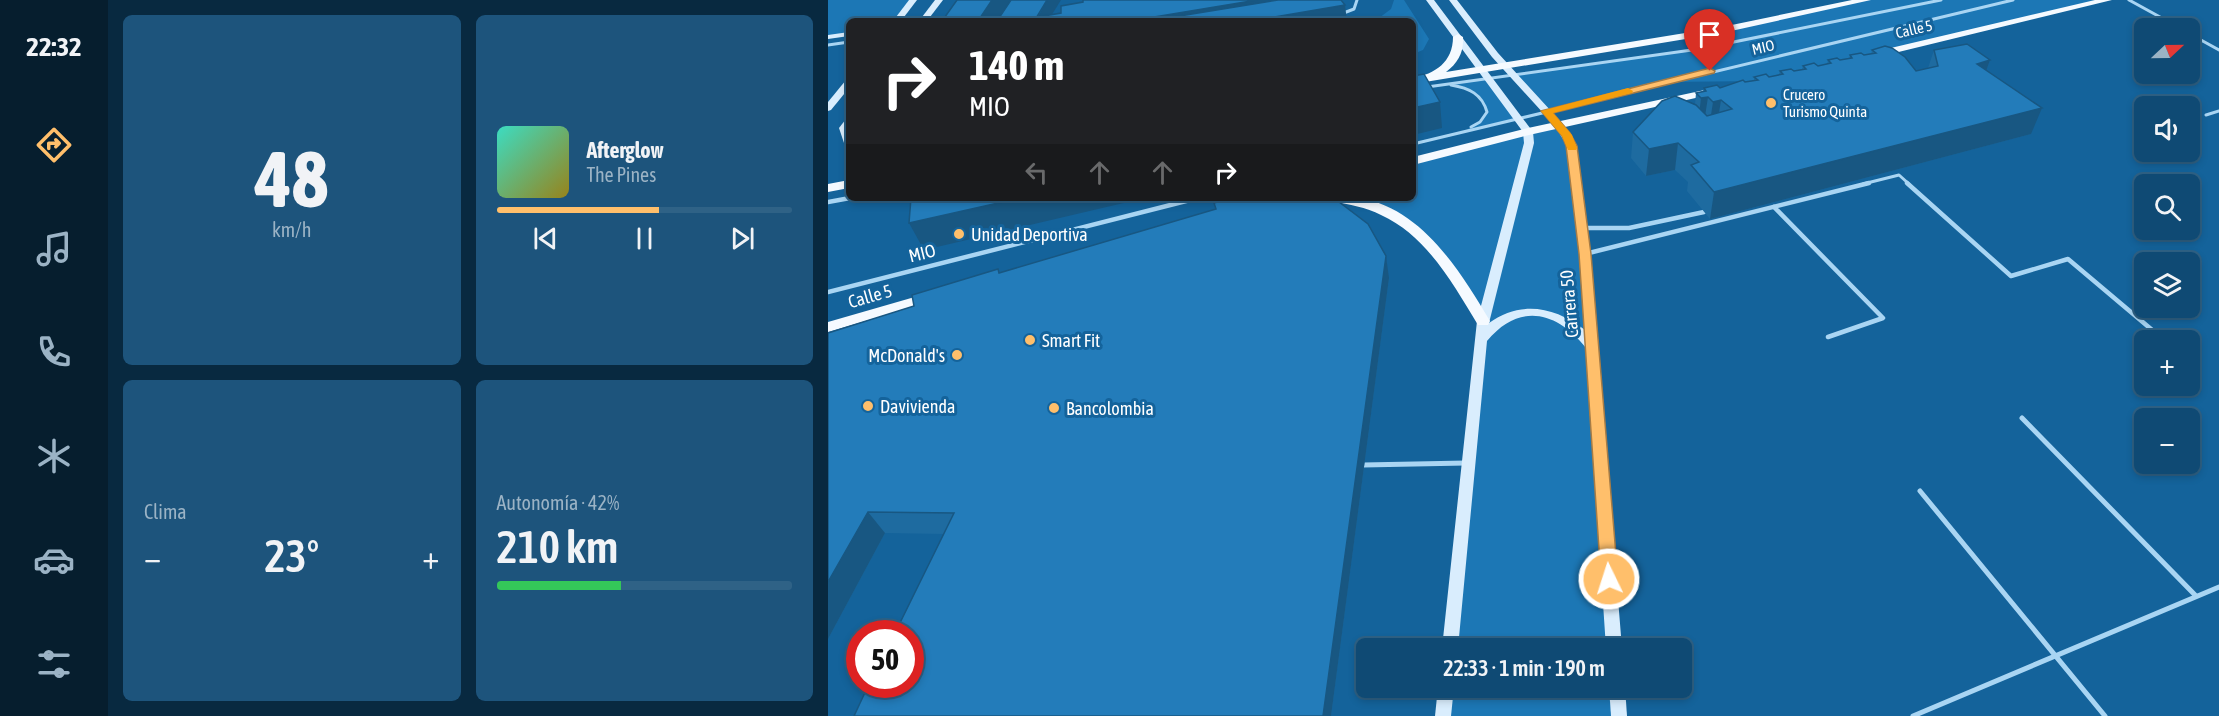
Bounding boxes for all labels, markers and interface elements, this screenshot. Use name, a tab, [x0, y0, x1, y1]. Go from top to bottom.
pin	[1684, 9, 1735, 71]
street label: Calle 5	[1894, 17, 1934, 41]
icon: arrive	[1693, 18, 1726, 51]
north arrow	[2134, 18, 2200, 84]
map controls	[2134, 18, 2200, 474]
text: 22:32	[26, 31, 82, 62]
street label: MIO	[1750, 36, 1776, 58]
text: 140 m	[969, 41, 1064, 89]
icon: right	[870, 42, 948, 120]
place label: Crucero Turismo Quinta	[1783, 86, 1867, 120]
text: MIO	[969, 91, 1010, 122]
marker: Crucero Turismo Quinta	[1764, 96, 1778, 110]
button: sound	[2134, 96, 2200, 162]
icon: directions	[33, 124, 75, 166]
text: 48	[255, 134, 328, 224]
text: Afterglow	[587, 137, 664, 163]
icon: left	[1020, 156, 1053, 189]
icon: ahead	[1083, 156, 1116, 189]
icon: ahead	[1146, 156, 1179, 189]
icon: right	[1209, 156, 1242, 189]
text: The Pines	[587, 163, 656, 186]
button: search	[2134, 174, 2200, 240]
text: km/h	[272, 218, 312, 241]
icon: previous	[529, 222, 562, 255]
icon: pause	[628, 222, 661, 255]
icon: next	[726, 222, 759, 255]
place label: Unidad Deportiva	[971, 224, 1088, 245]
marker: Unidad Deportiva	[952, 227, 966, 241]
icon: music	[33, 228, 75, 270]
street label: MIO	[906, 240, 938, 266]
button: layers	[2134, 252, 2200, 318]
street label: Carrera 50	[1556, 269, 1582, 339]
street label: Calle 5	[846, 280, 894, 312]
place label: Smart Fit	[1042, 330, 1100, 351]
button: +	[2134, 330, 2200, 396]
icon: phone	[33, 331, 75, 373]
marker: Smart Fit	[1023, 333, 1037, 347]
place label: McDonald's	[868, 345, 945, 366]
marker: McDonald's	[950, 348, 964, 362]
place label: Davivienda	[880, 396, 955, 417]
place label: Bancolombia	[1066, 398, 1154, 419]
marker: Davivienda	[861, 399, 875, 413]
marker: Bancolombia	[1047, 401, 1061, 415]
button: −	[2134, 408, 2200, 474]
icon: climate	[33, 435, 75, 477]
text: Autonomía · 42%	[497, 491, 619, 514]
text: Clima	[144, 500, 187, 523]
text: 210 km	[497, 521, 618, 573]
text: 23°	[264, 530, 319, 582]
text: −	[144, 538, 161, 576]
text: +	[422, 538, 439, 576]
icon: car	[33, 539, 75, 581]
position arrow	[1577, 547, 1641, 611]
speed limit sign: 50	[846, 620, 924, 698]
icon: filters	[33, 643, 75, 685]
text: 22:33 · 1 min · 190 m	[1443, 655, 1605, 681]

